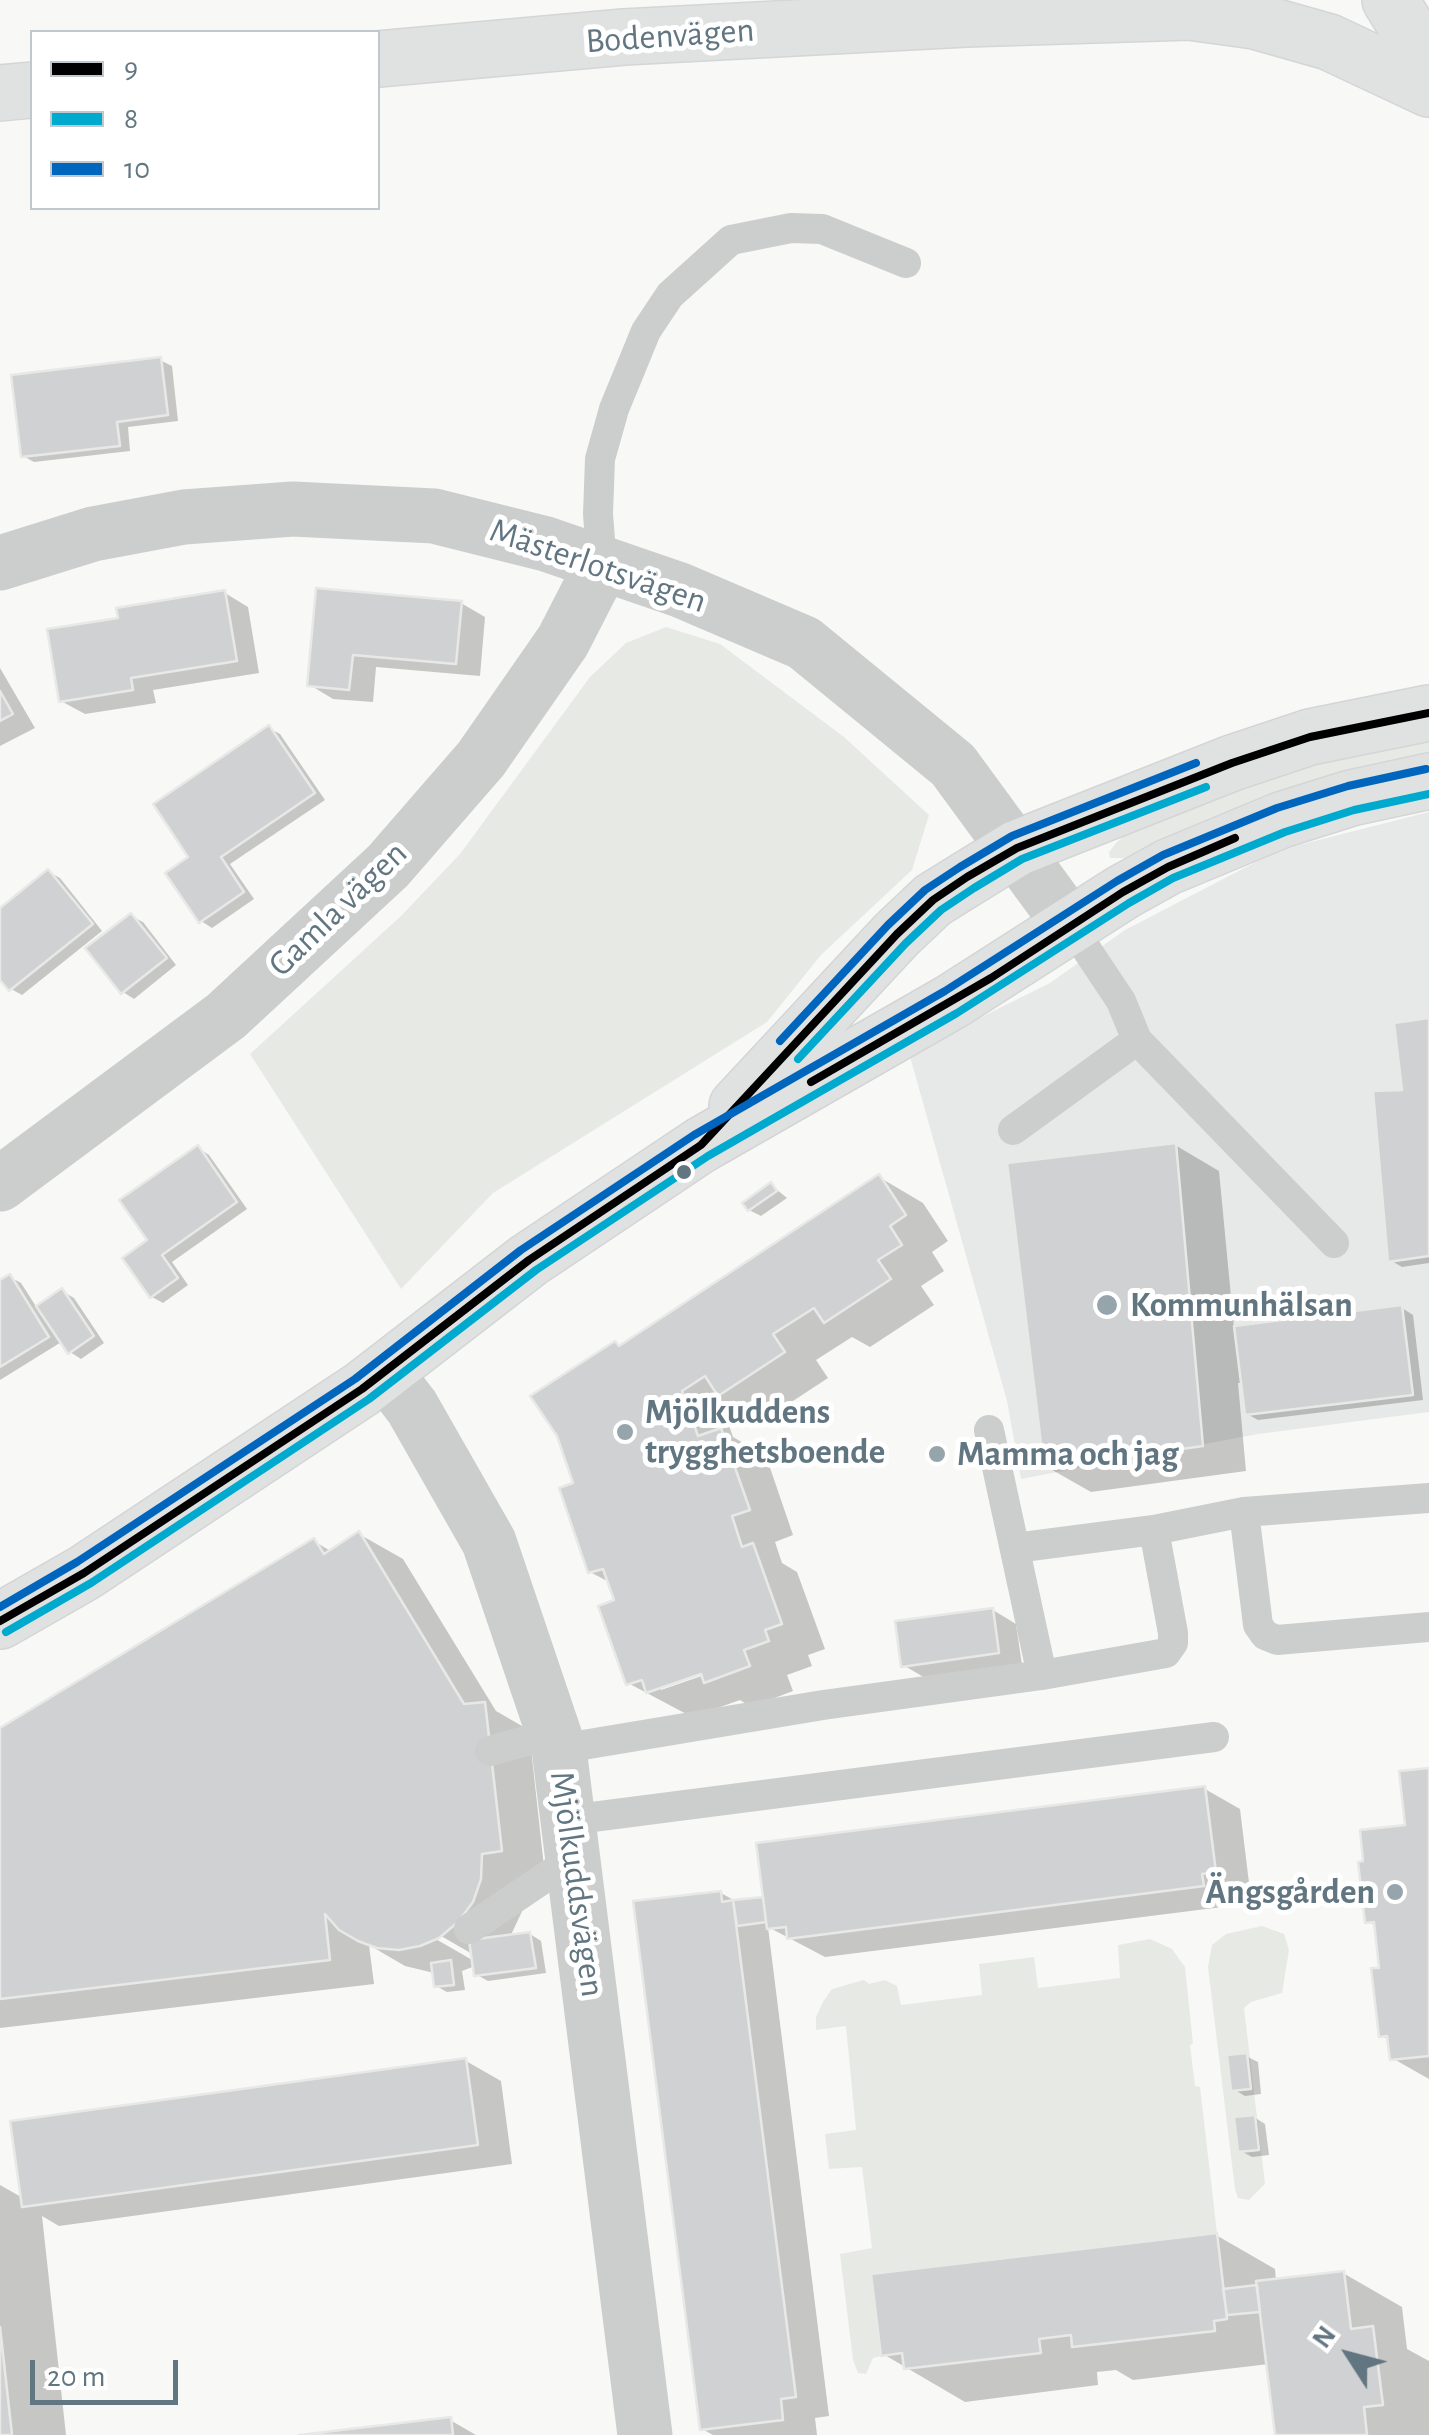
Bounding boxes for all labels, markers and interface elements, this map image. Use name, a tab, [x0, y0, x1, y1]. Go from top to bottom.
street label: Bodenvägen	[584, 9, 756, 63]
legend	[30, 30, 380, 210]
text: 9	[124, 54, 138, 84]
text: 8	[124, 104, 138, 134]
text: 10	[124, 154, 150, 184]
street label: Mästerlotsvägen	[484, 509, 712, 623]
street label: Gamla vägen	[260, 833, 416, 985]
unlabelled marker	[674, 1162, 694, 1182]
place label: Kommunhälsan	[1130, 1284, 1353, 1326]
marker: Kommunhälsan	[1094, 1292, 1120, 1318]
place label: Mjölkuddens trygghetsboende	[645, 1391, 885, 1473]
marker: Mjölkuddens trygghetsboende	[614, 1421, 636, 1443]
place label: Mamma och jag	[957, 1433, 1178, 1475]
marker: Mamma och jag	[926, 1443, 948, 1465]
street label: Mjölkuddsvägen	[540, 1769, 614, 1999]
place label: Ängsgården	[1205, 1871, 1375, 1913]
marker: Ängsgården	[1384, 1881, 1406, 1903]
north arrow	[1299, 2305, 1399, 2405]
text: N	[1308, 2321, 1342, 2353]
scale bar	[35, 2340, 182, 2402]
text: 20 m	[47, 2362, 105, 2392]

